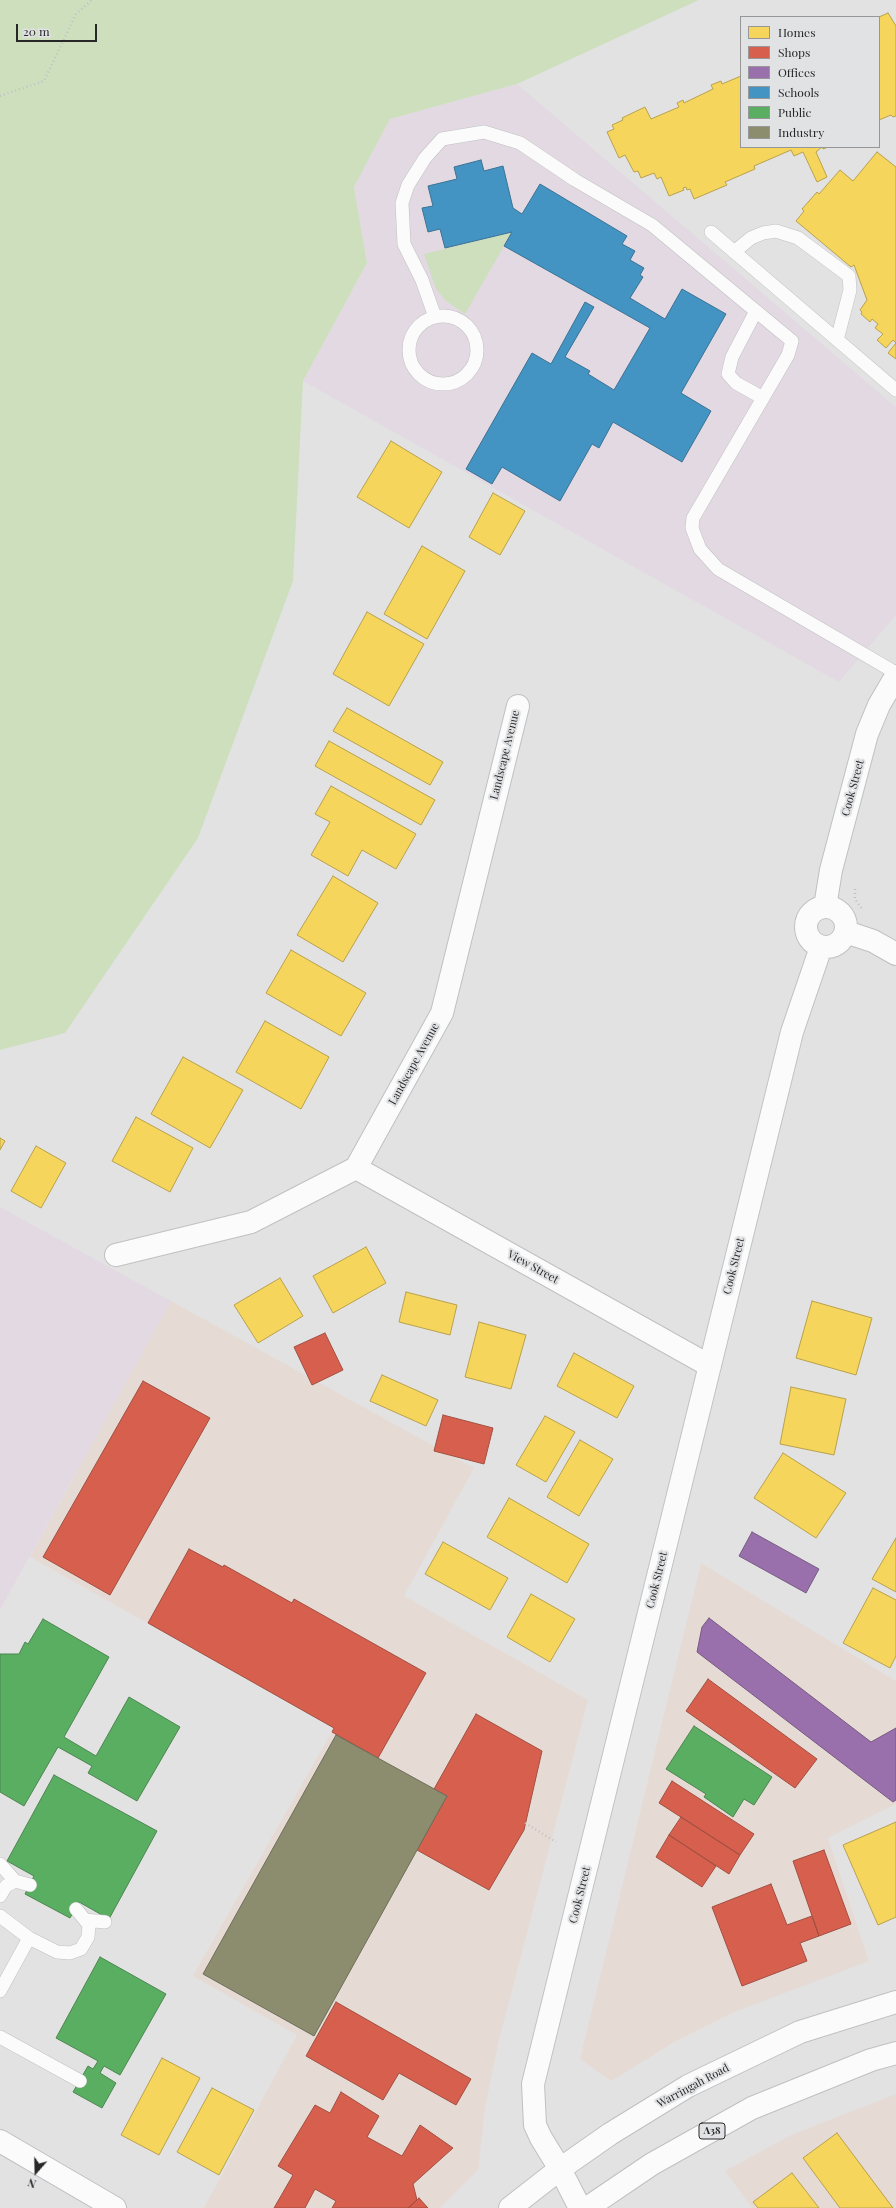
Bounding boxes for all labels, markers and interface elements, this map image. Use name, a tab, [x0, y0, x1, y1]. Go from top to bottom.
scale bar	[18, 16, 99, 42]
legend	[740, 16, 880, 148]
text: 20 m	[23, 23, 50, 39]
text: Homes	[778, 24, 816, 40]
text: Shops	[778, 44, 810, 60]
text: Offices	[778, 64, 815, 80]
text: Schools	[778, 84, 819, 100]
text: Public	[778, 104, 811, 120]
text: Industry	[778, 124, 824, 140]
street label: Landscape Avenue	[488, 709, 522, 801]
street label: Cook Street	[839, 758, 867, 818]
street label: Landscape Avenue	[386, 1021, 442, 1107]
street label: Cook Street	[721, 1236, 747, 1296]
street label: View Street	[505, 1248, 561, 1286]
street label: Cook Street	[644, 1550, 670, 1610]
street label: Cook Street	[567, 1865, 593, 1925]
street label: Warringah Road	[655, 2061, 731, 2111]
road number: A38	[699, 2123, 725, 2139]
north arrow	[16, 2152, 56, 2192]
text: N	[25, 2175, 38, 2192]

